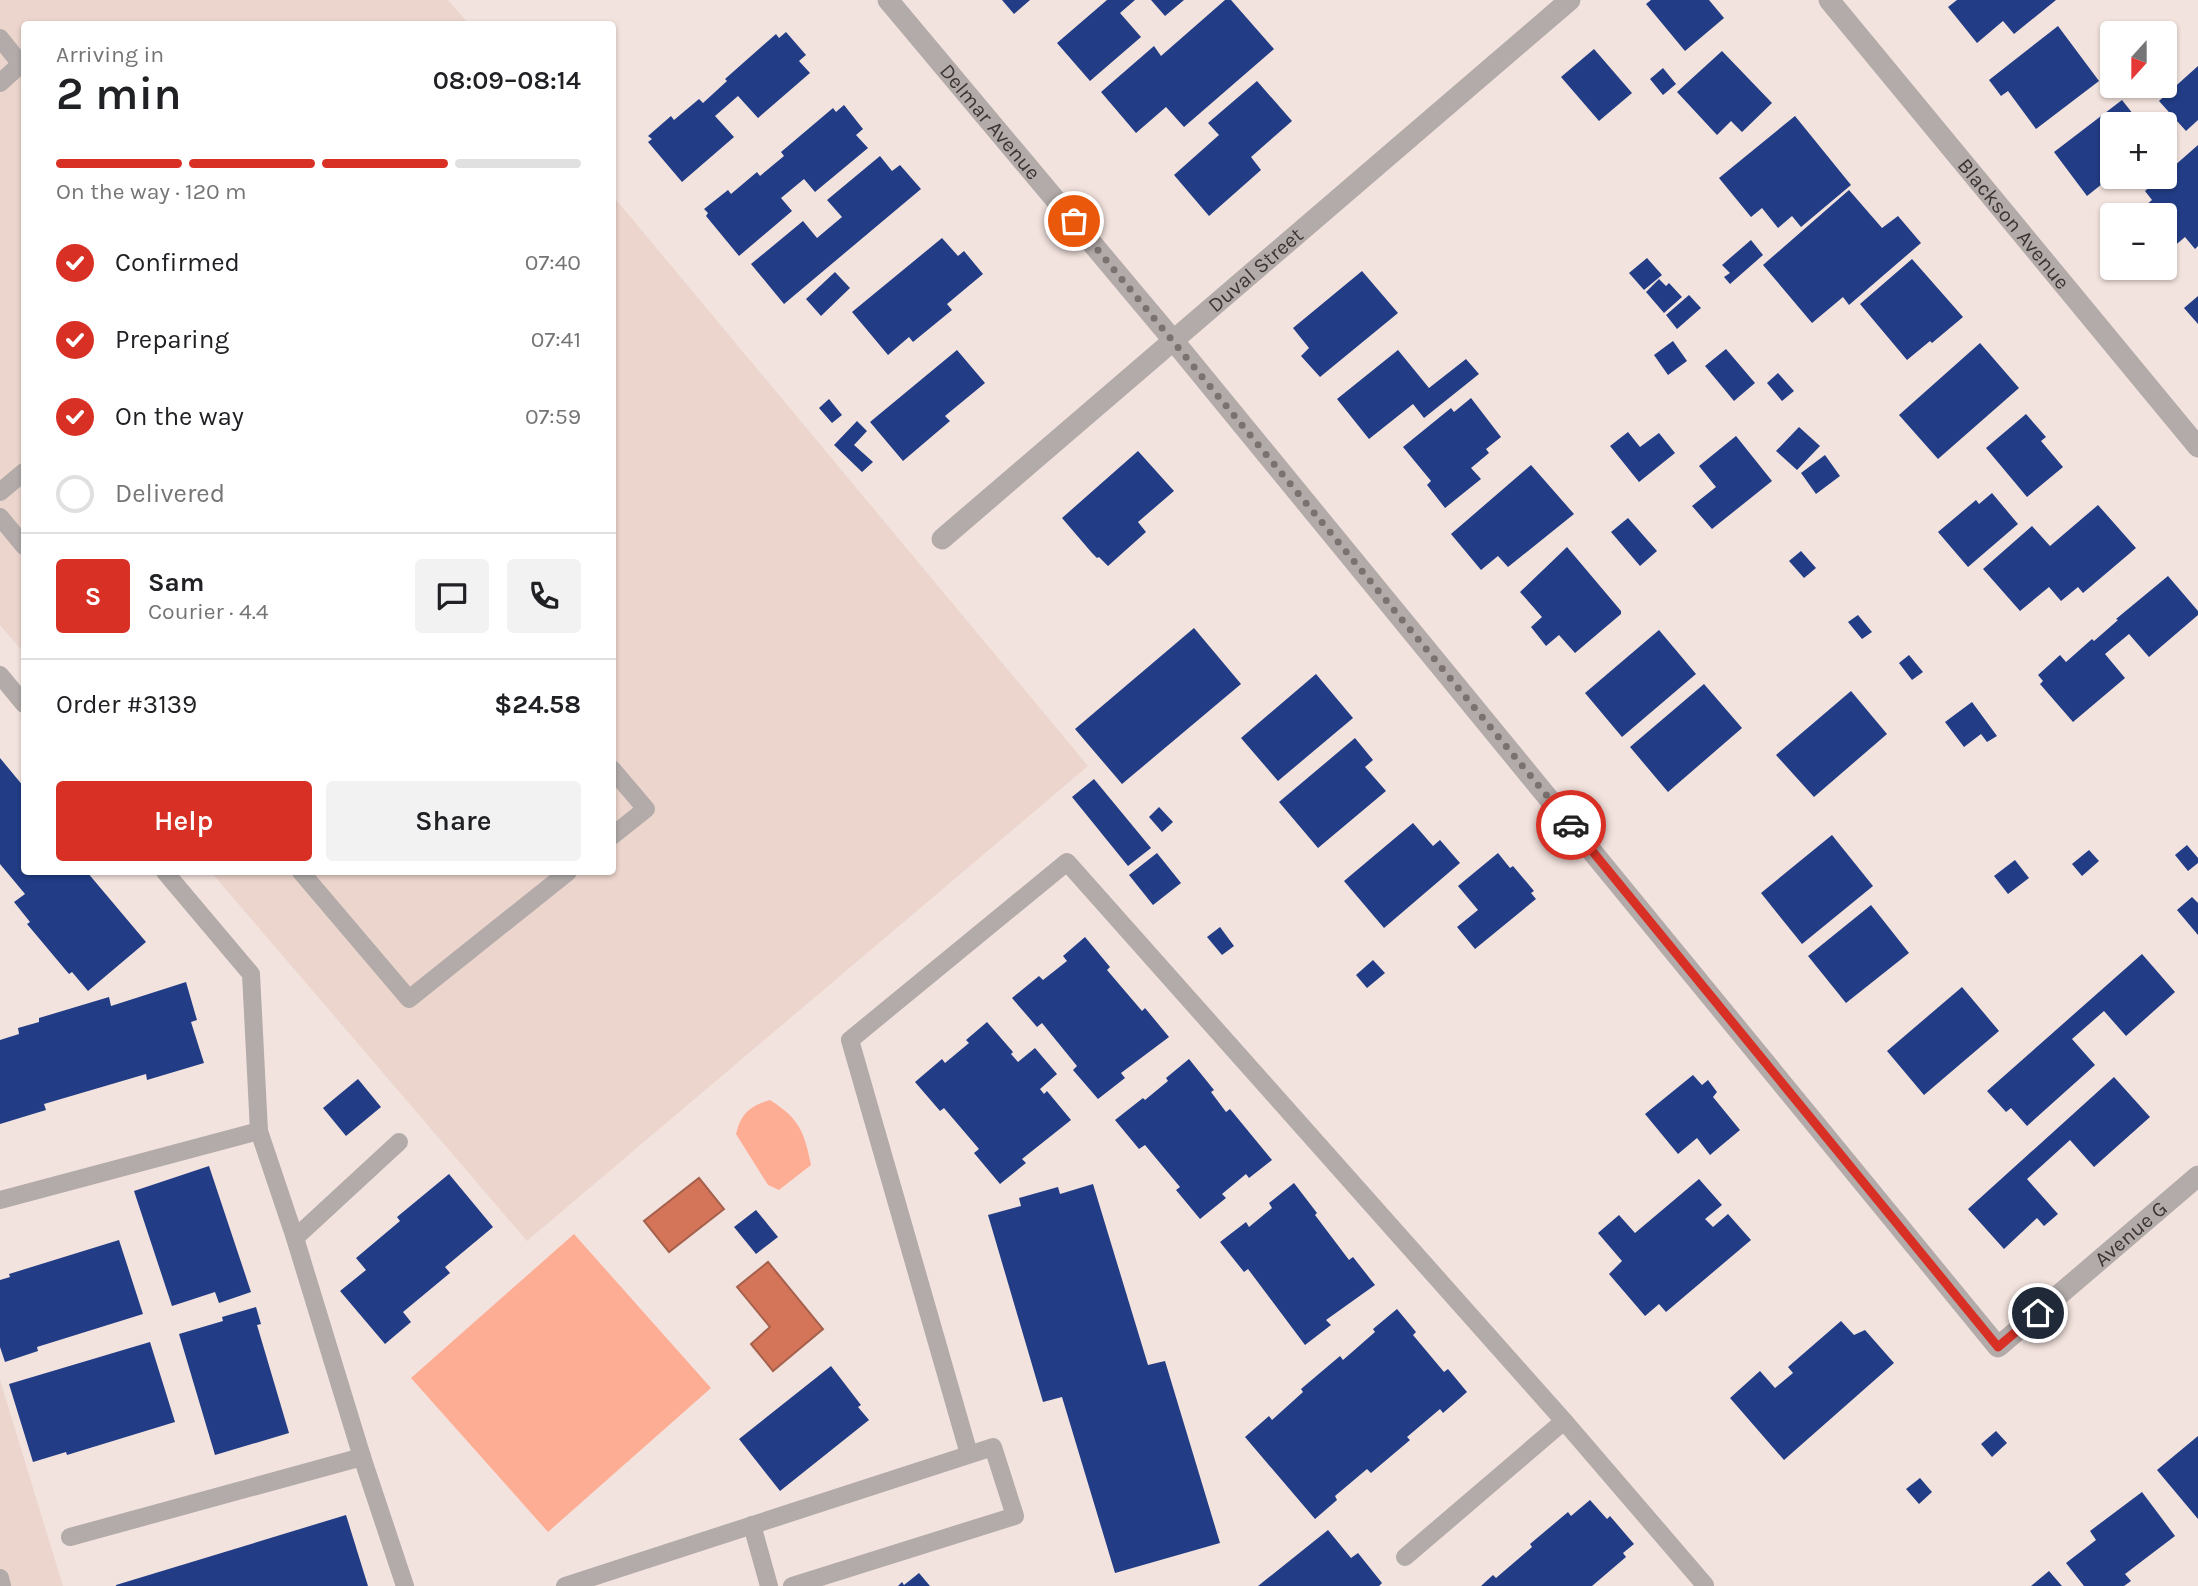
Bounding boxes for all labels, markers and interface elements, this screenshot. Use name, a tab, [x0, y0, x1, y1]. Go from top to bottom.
north arrow	[2100, 21, 2177, 98]
map controls	[2100, 21, 2177, 280]
text: Arriving in	[56, 41, 164, 68]
street label: Delmar Avenue	[935, 59, 1045, 185]
text: 08:09–08:14	[433, 65, 581, 96]
text: 2 min	[56, 67, 182, 121]
button: +	[2100, 112, 2177, 189]
street label: Blackson Avenue	[1953, 153, 2075, 294]
text: On the way · 120 m	[56, 178, 247, 205]
pin	[1044, 191, 1104, 251]
icon: bag	[1055, 202, 1093, 240]
button: −	[2100, 203, 2177, 280]
street label: Duval Street	[1203, 223, 1308, 317]
icon: check	[56, 244, 94, 282]
text: Confirmed	[115, 247, 240, 278]
text: 07:40	[525, 249, 581, 276]
icon: check	[56, 321, 94, 359]
text: Preparing	[115, 324, 229, 355]
text: 07:41	[531, 326, 581, 353]
icon: check	[56, 398, 94, 436]
text: On the way	[115, 401, 244, 432]
text: 07:59	[525, 403, 581, 430]
text: Delivered	[115, 478, 225, 509]
button: chat	[415, 559, 489, 633]
button: phone	[507, 559, 581, 633]
text: Sam	[148, 567, 204, 598]
text: S	[85, 581, 101, 612]
text: Courier · 4.4	[148, 598, 269, 625]
text: Order #3139	[56, 689, 197, 720]
text: $24.58	[494, 689, 581, 720]
button: Help	[56, 781, 312, 861]
button: Share	[326, 781, 581, 861]
courier	[1536, 790, 1606, 860]
icon: car	[1552, 806, 1590, 844]
street label: Avenue G	[2090, 1196, 2172, 1271]
pin	[2008, 1283, 2068, 1343]
icon: home	[2019, 1294, 2057, 1332]

